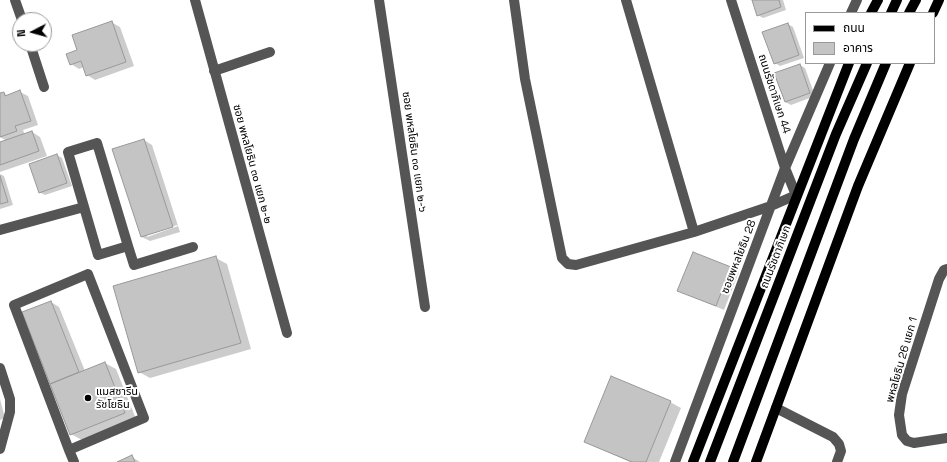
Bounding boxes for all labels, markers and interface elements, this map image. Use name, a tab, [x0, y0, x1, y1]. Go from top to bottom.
north arrow	[12, 12, 52, 52]
legend	[805, 12, 935, 64]
text: ถนน	[843, 20, 865, 36]
text: N	[14, 29, 28, 38]
text: อาคาร	[843, 40, 873, 56]
street label: ถนนรัชดาภิเษก 44	[755, 53, 793, 135]
street label: ซอย พหลโยธิน ๓๐ แยก ๒-๖	[399, 91, 429, 213]
street label: ซอย พหลโยธิน ๓๐ แยก ๒-๒	[230, 103, 274, 225]
street label: ซอยพหลโยธิน 28	[719, 218, 759, 296]
street label: ถนนรัชดาภิเษก	[758, 224, 794, 290]
street label: พหลโยธิน 26 แยก 1	[884, 316, 920, 404]
place label: แมสซารีน รัชโยธิน	[96, 385, 138, 411]
marker: แมสซารีน รัชโยธิน	[83, 393, 93, 403]

